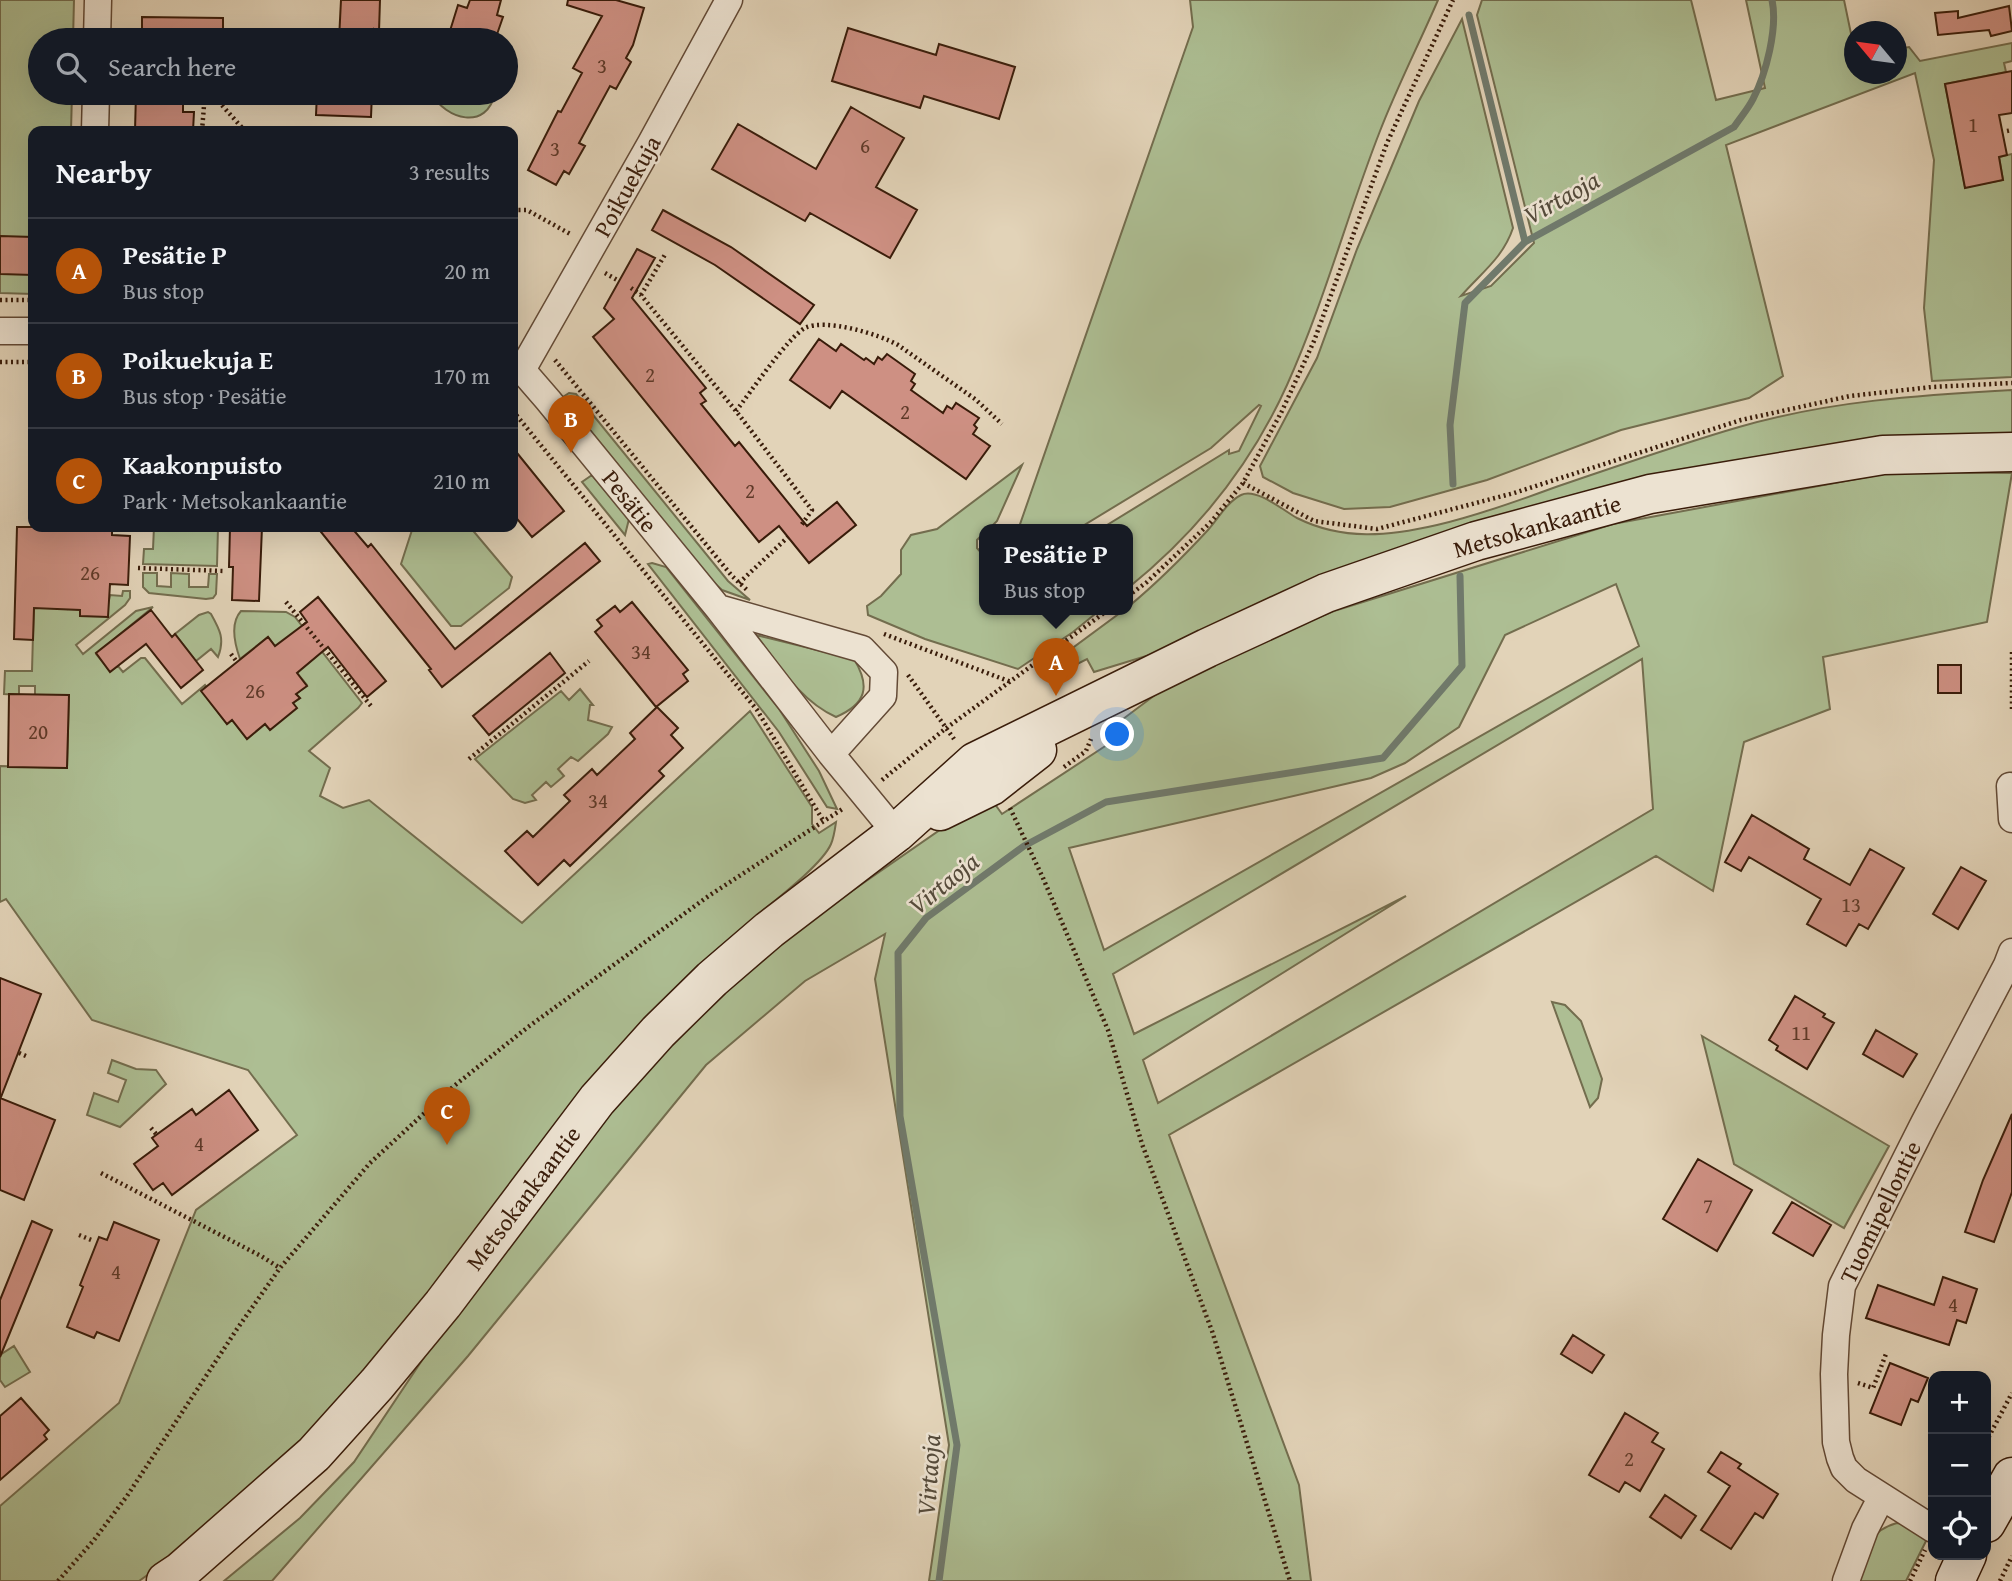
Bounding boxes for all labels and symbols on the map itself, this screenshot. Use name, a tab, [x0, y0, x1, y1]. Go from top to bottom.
north arrow	[1844, 21, 1907, 84]
house number: 3	[597, 50, 607, 81]
house number: 1	[1968, 109, 1978, 140]
street label: Poikuekuja	[585, 128, 670, 243]
house number: 6	[860, 130, 870, 161]
house number: 3	[550, 133, 560, 164]
water label: Virtaoja	[1516, 160, 1606, 234]
house number: 2	[645, 359, 655, 390]
pin: B	[548, 395, 594, 453]
house number: 2	[900, 396, 910, 427]
street label: Pesätie	[594, 462, 666, 540]
house number: 2	[745, 475, 755, 506]
street label: Metsokankaantie	[1449, 485, 1625, 567]
house number: 26	[80, 557, 100, 588]
house number: 34	[631, 636, 651, 667]
pin: A	[1033, 638, 1079, 696]
house number: 26	[245, 675, 265, 706]
house number: 20	[28, 716, 48, 747]
your location	[1100, 717, 1134, 751]
house number: 34	[588, 785, 608, 816]
water label: Virtaoja	[899, 842, 987, 924]
house number: 13	[1841, 889, 1861, 920]
house number: 11	[1791, 1017, 1811, 1048]
pin: C	[424, 1087, 470, 1145]
street label: Metsokankaantie	[457, 1118, 589, 1278]
house number: 4	[194, 1128, 204, 1159]
street label: Tuomipellontie	[1830, 1135, 1930, 1289]
house number: 7	[1703, 1190, 1713, 1221]
house number: 4	[111, 1256, 121, 1287]
house number: 4	[1948, 1289, 1958, 1320]
water label: Virtaoja	[906, 1433, 950, 1517]
house number: 2	[1624, 1443, 1634, 1474]

